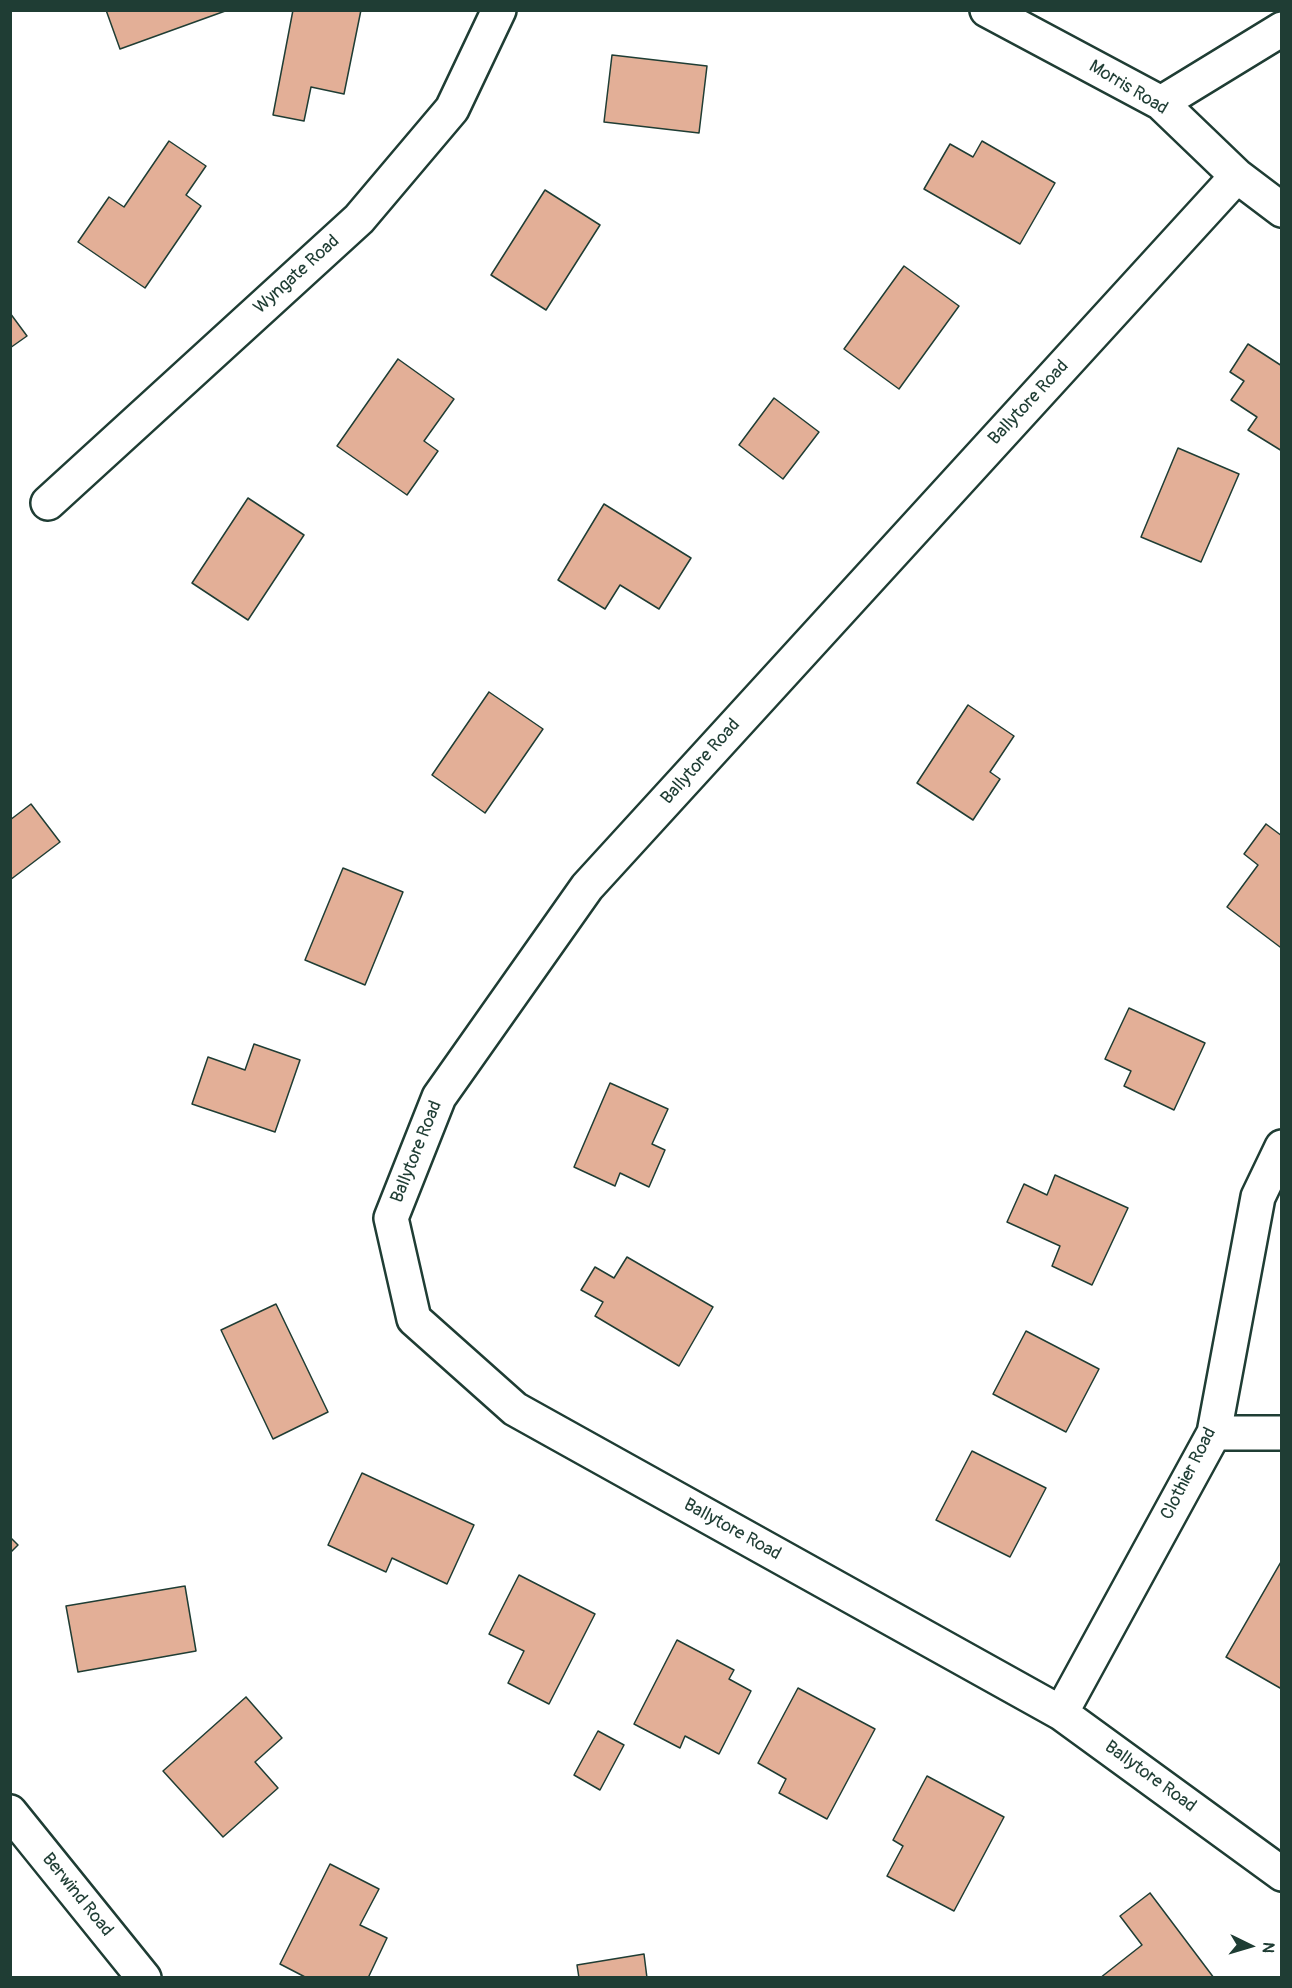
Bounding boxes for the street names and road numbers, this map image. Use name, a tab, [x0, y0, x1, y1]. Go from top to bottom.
street label: Morris Road	[1085, 56, 1171, 120]
street label: Wyngate Road	[250, 231, 344, 319]
street label: Ballytore Road	[984, 356, 1074, 450]
street label: Ballytore Road	[657, 715, 745, 809]
street label: Ballytore Road	[387, 1098, 447, 1206]
street label: Clothier Road	[1157, 1424, 1221, 1524]
street label: Ballytore Road	[680, 1494, 784, 1566]
street label: Ballytore Road	[1100, 1737, 1200, 1817]
street label: Berwind Road	[37, 1849, 117, 1941]

